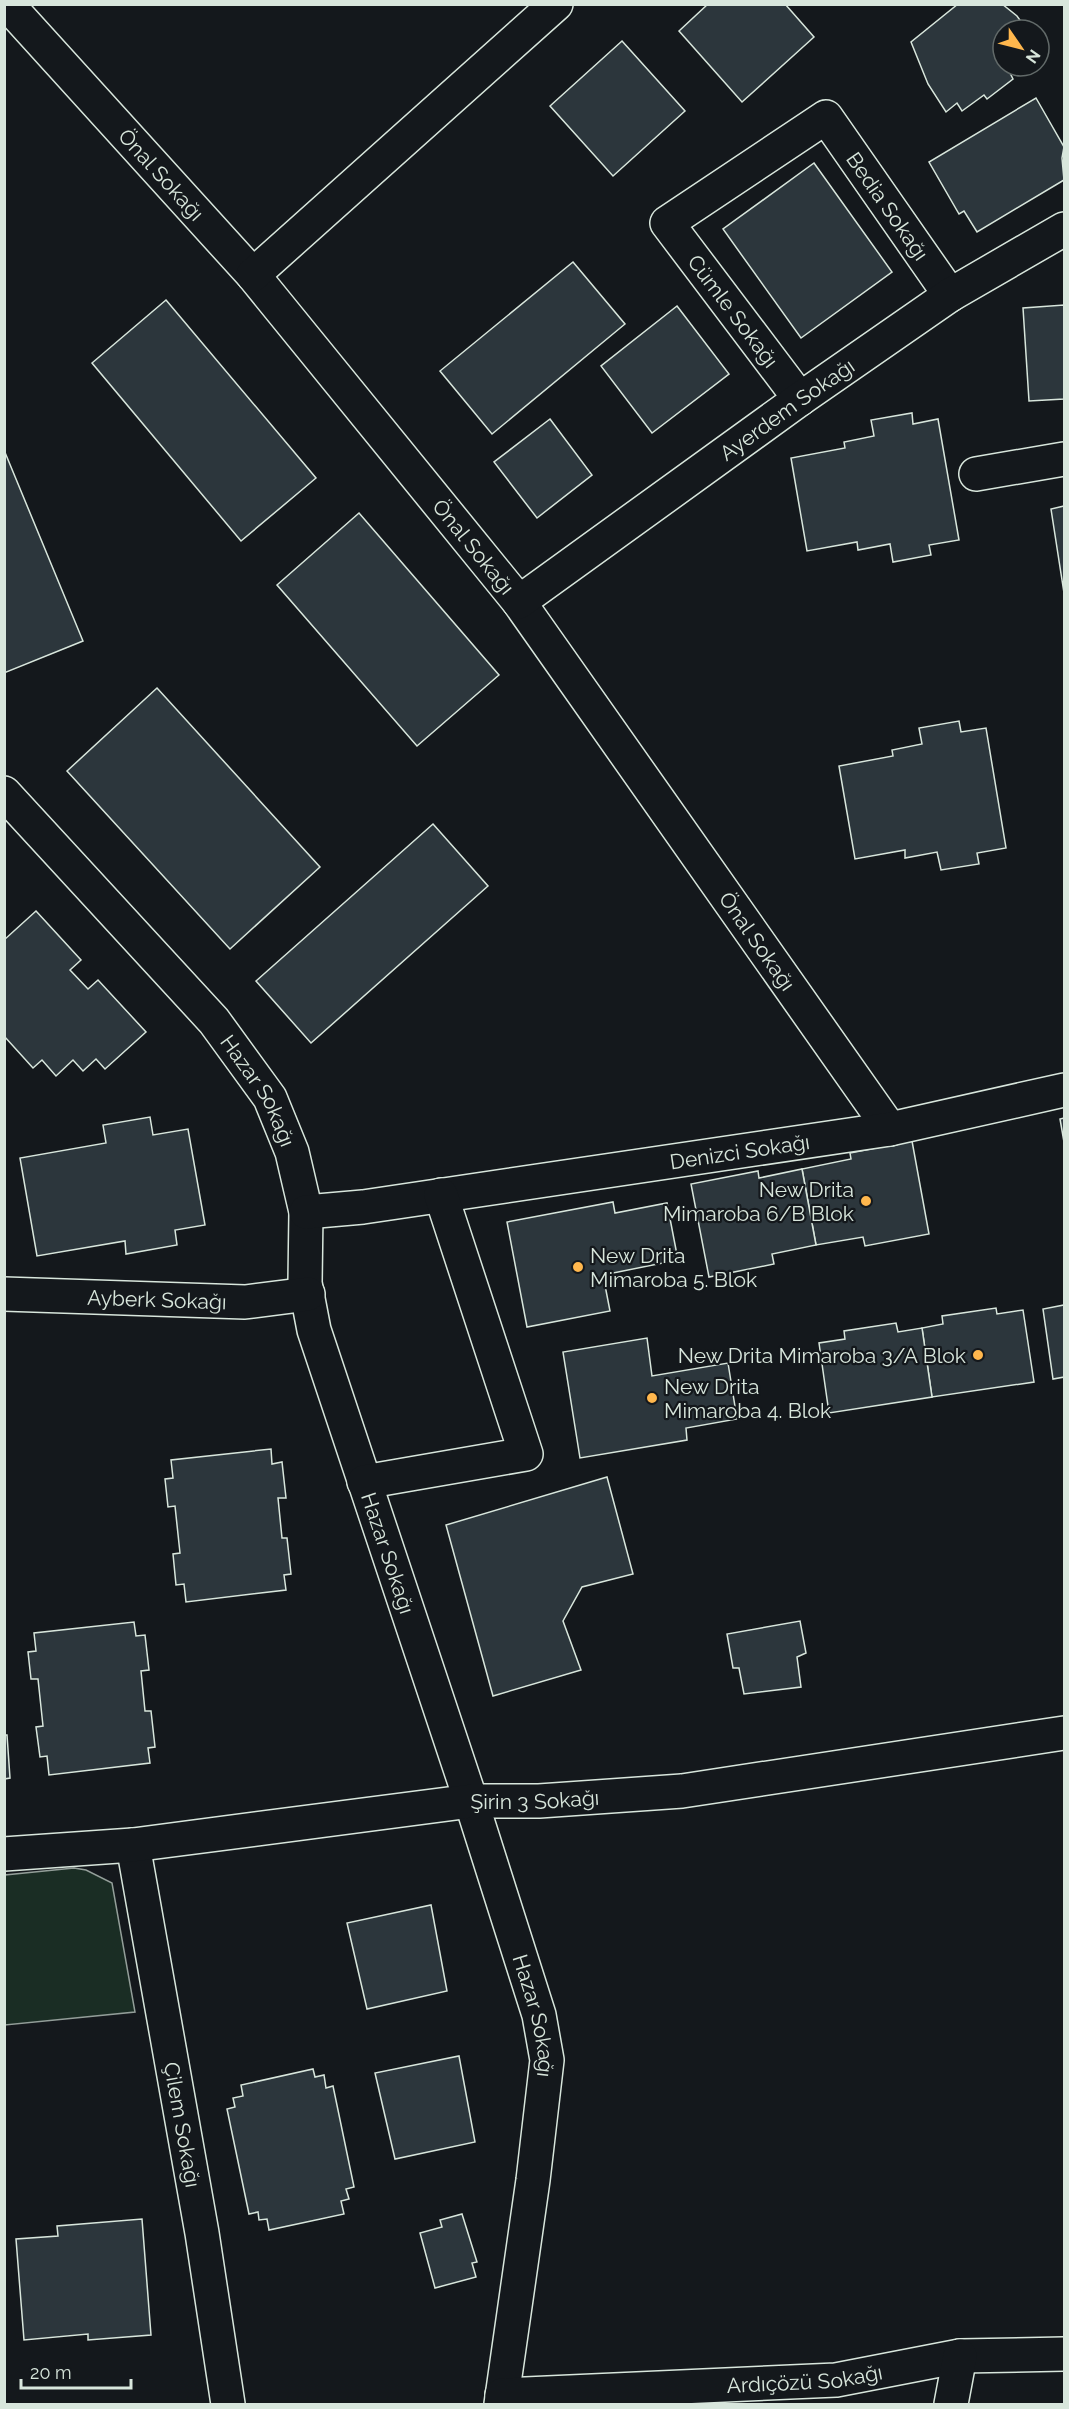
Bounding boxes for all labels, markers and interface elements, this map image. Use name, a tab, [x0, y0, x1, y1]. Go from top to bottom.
north arrow	[991, 18, 1051, 78]
text: N	[1022, 46, 1044, 67]
street label: Önal Sokağı	[114, 123, 210, 225]
street label: Bedia Sokağı	[842, 147, 934, 265]
street label: Cümle Sokağı	[682, 250, 784, 372]
street label: Ayerdem Sokağı	[715, 353, 859, 466]
street label: Önal Sokağı	[428, 494, 520, 599]
street label: Önal Sokağı	[714, 887, 801, 995]
street label: Hazar Sokağı	[216, 1030, 301, 1150]
street label: Denizci Sokağı	[668, 1129, 811, 1174]
place label: New Drita Mimaroba 6/B Blok	[663, 1177, 854, 1226]
marker: New Drita Mimaroba 6/B Blok	[859, 1194, 873, 1208]
place label: New Drita Mimaroba 5. Blok	[590, 1243, 757, 1292]
marker: New Drita Mimaroba 5. Blok	[571, 1260, 585, 1274]
street label: Ayberk Sokağı	[87, 1284, 227, 1314]
place label: New Drita Mimaroba 3/A Blok	[678, 1343, 966, 1368]
marker: New Drita Mimaroba 3/A Blok	[971, 1348, 985, 1362]
place label: New Drita Mimaroba 4. Blok	[664, 1374, 831, 1423]
marker: New Drita Mimaroba 4. Blok	[645, 1391, 659, 1405]
street label: Hazar Sokağı	[357, 1489, 420, 1617]
street label: Şirin 3 Sokağı	[470, 1784, 600, 1814]
street label: Hazar Sokağı	[508, 1951, 559, 2079]
street label: Çilem Sokağı	[159, 2060, 206, 2189]
scale bar	[21, 2352, 130, 2390]
street label: Ardıçözü Sokağı	[726, 2359, 884, 2397]
text: 20 m	[30, 2362, 72, 2383]

